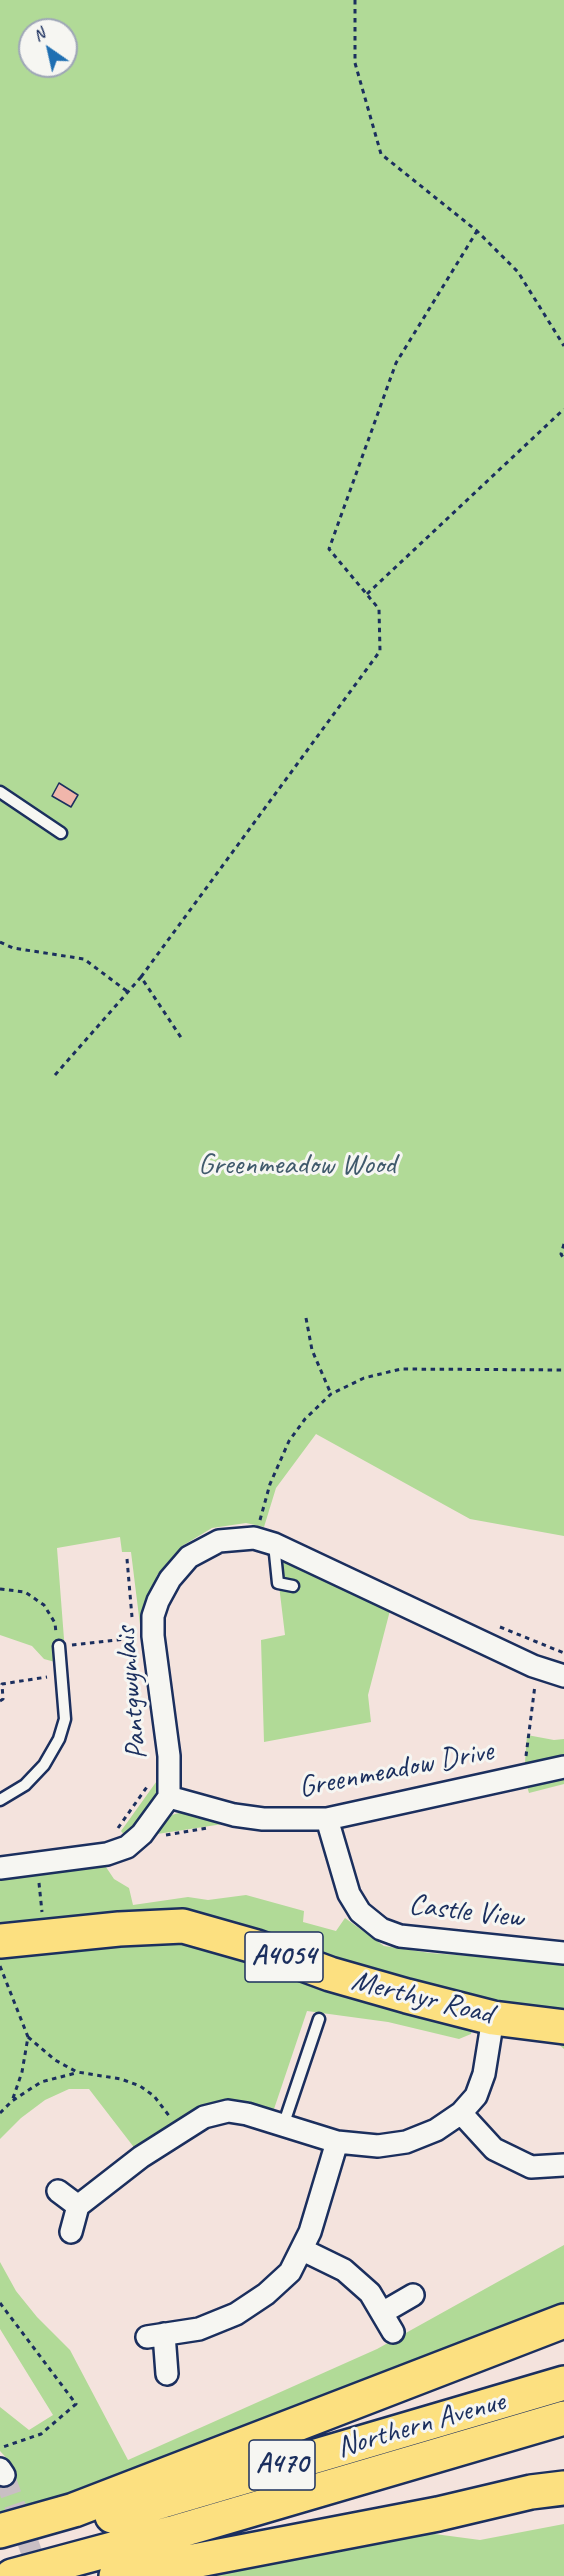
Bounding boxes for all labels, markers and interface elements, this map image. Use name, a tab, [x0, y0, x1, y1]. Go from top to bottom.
north arrow	[18, 18, 78, 78]
text: N	[29, 24, 49, 46]
park label: Greenmeadow Wood	[198, 1147, 396, 1183]
street label: Pantgwynlais	[108, 1625, 156, 1761]
street label: Greenmeadow Drive	[296, 1734, 496, 1806]
street label: Castle View	[407, 1887, 525, 1937]
road number: A4054	[245, 1932, 323, 1982]
street label: Merthyr Road	[348, 1963, 496, 2033]
street label: Northern Avenue	[333, 2384, 509, 2466]
road number: A470	[249, 2440, 315, 2490]

